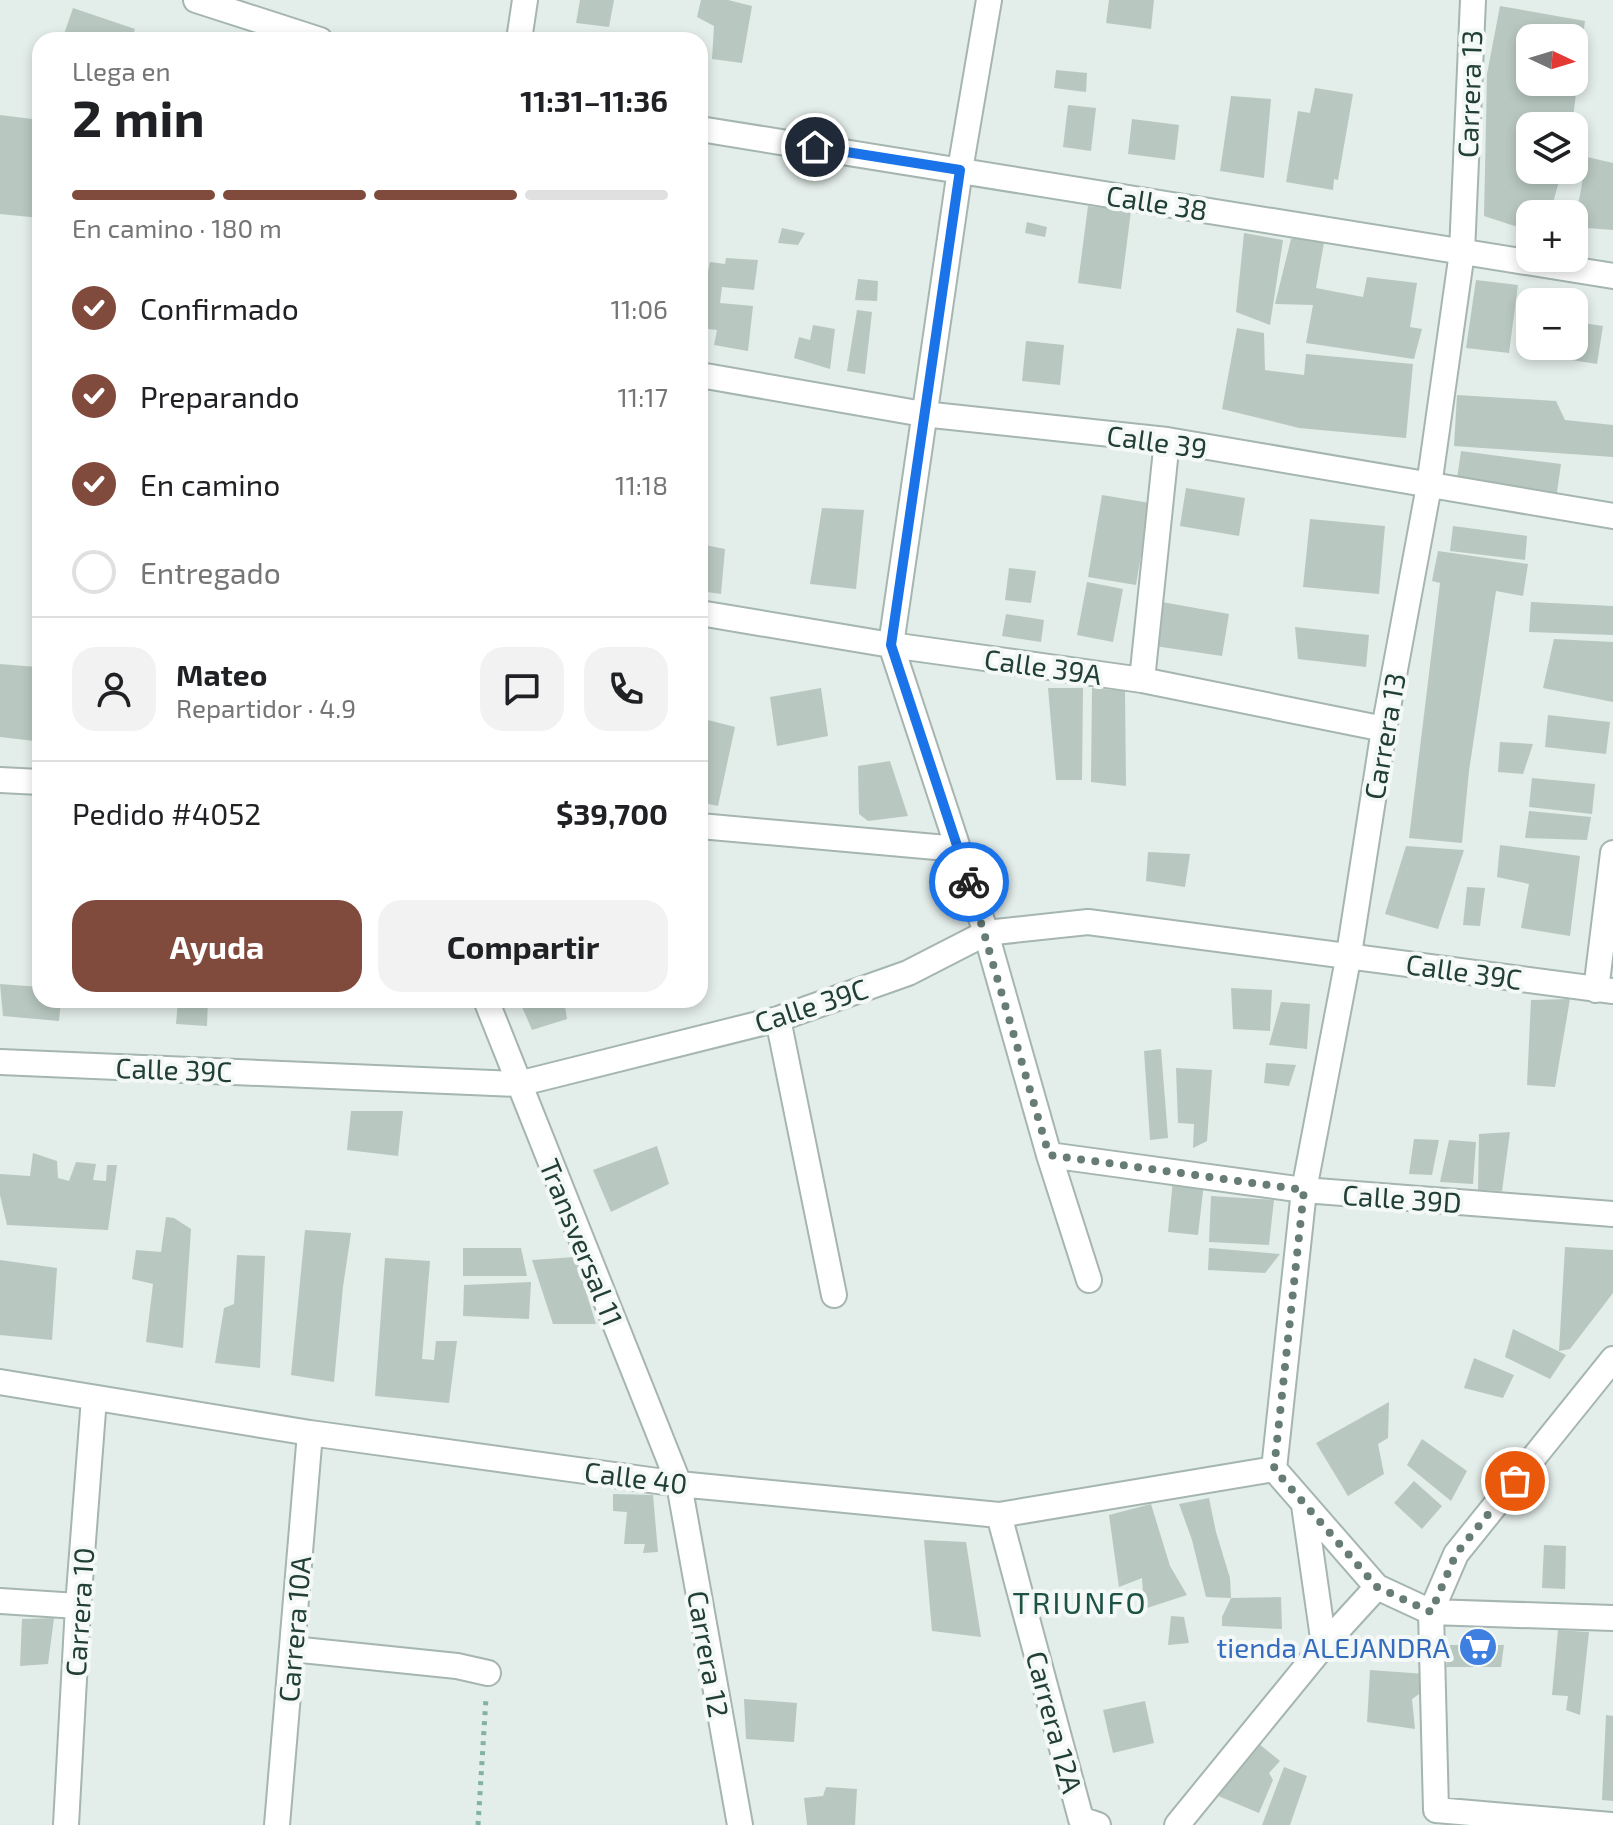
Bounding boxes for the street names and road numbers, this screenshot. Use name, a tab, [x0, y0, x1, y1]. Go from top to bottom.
street label: Carrera 13	[1450, 29, 1488, 159]
street label: Calle 38	[1104, 177, 1210, 227]
street label: Calle 39	[1105, 417, 1209, 465]
street label: Calle 39A	[982, 641, 1104, 691]
street label: Carrera 13	[1356, 670, 1412, 802]
street label: Calle 39C	[1404, 946, 1524, 996]
street label: Calle 39C	[750, 971, 872, 1039]
street label: Calle 39C	[115, 1050, 233, 1088]
street label: Transversal 11	[533, 1153, 631, 1331]
street label: Calle 39D	[1341, 1177, 1463, 1219]
street label: Calle 40	[583, 1454, 689, 1500]
street label: Carrera 10	[58, 1546, 100, 1678]
street label: Carrera 10A	[271, 1554, 317, 1704]
street label: Carrera 12	[681, 1588, 737, 1720]
street label: Carrera 12A	[1020, 1647, 1090, 1797]

